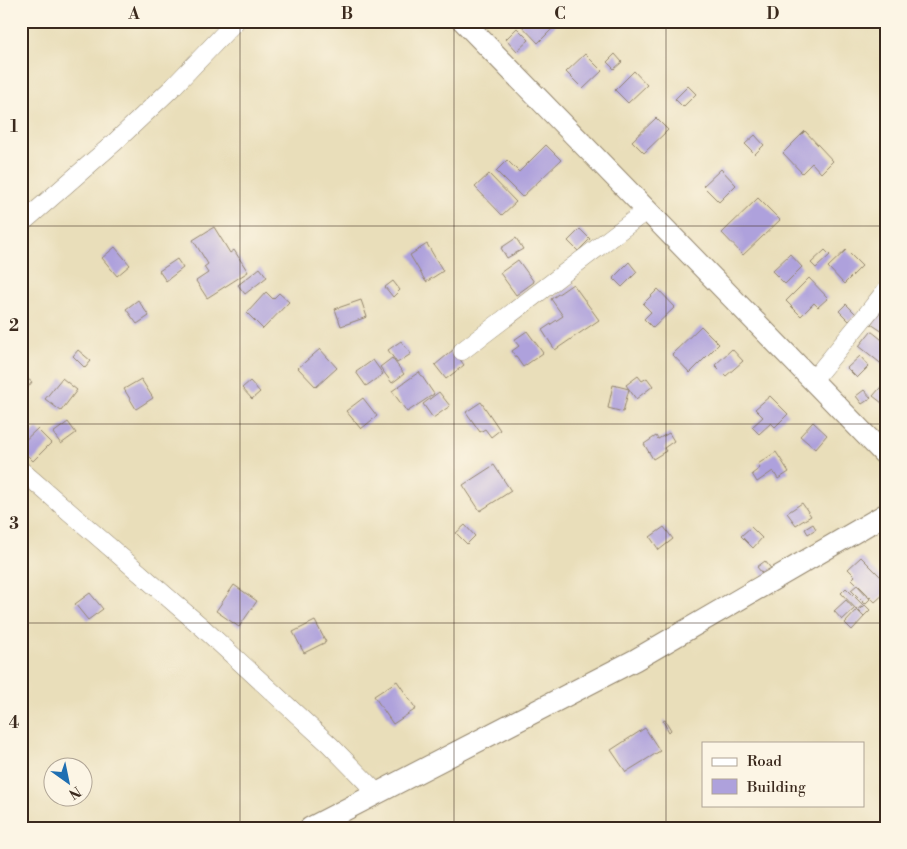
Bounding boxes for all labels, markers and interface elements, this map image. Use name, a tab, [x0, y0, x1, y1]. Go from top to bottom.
text: A	[127, 4, 140, 24]
text: B	[341, 4, 353, 24]
text: C	[554, 4, 566, 24]
text: D	[767, 4, 780, 24]
text: 1	[10, 117, 18, 137]
text: 2	[9, 316, 19, 336]
text: 3	[9, 514, 19, 534]
text: 4	[9, 713, 20, 733]
legend	[702, 742, 864, 806]
text: Road	[747, 752, 782, 771]
north arrow	[42, 756, 92, 806]
text: Building	[746, 778, 806, 797]
text: N	[65, 781, 84, 803]

